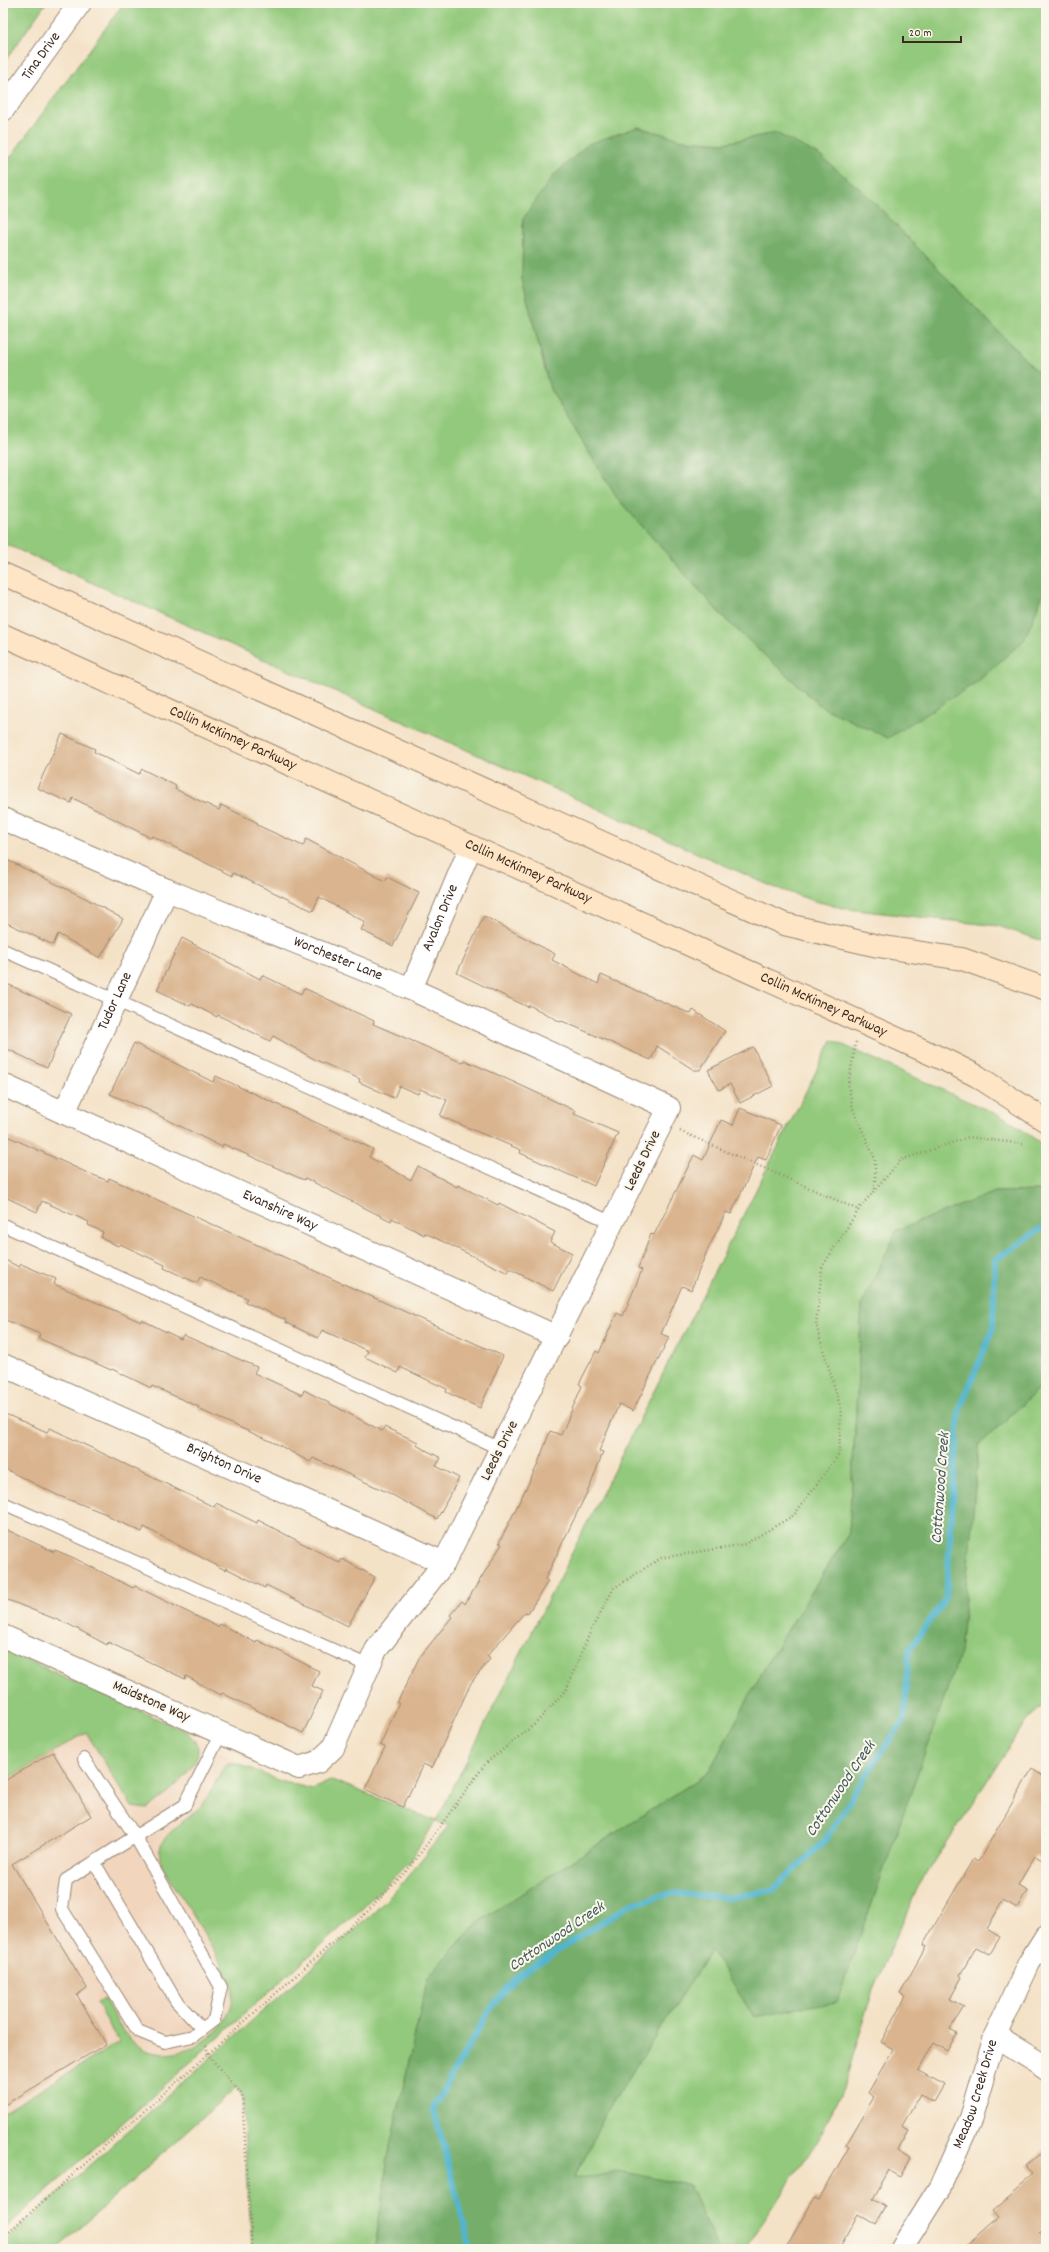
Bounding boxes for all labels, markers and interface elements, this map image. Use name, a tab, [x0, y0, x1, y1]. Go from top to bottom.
scale bar	[903, 18, 961, 44]
text: 20 m	[909, 25, 932, 42]
street label: Tina Drive	[17, 27, 67, 85]
street label: Collin McKinney Parkway	[166, 700, 301, 777]
street label: Collin McKinney Parkway	[461, 834, 596, 911]
street label: Avalon Drive	[417, 881, 465, 955]
street label: Worchester Lane	[290, 931, 386, 987]
street label: Collin McKinney Parkway	[756, 967, 891, 1044]
street label: Tudor Lane	[93, 968, 139, 1034]
street label: Leeds Drive	[619, 1127, 667, 1195]
street label: Evanshire Way	[239, 1184, 322, 1238]
street label: Leeds Drive	[475, 1417, 525, 1485]
water label: Cottonwood Creek	[926, 1430, 956, 1544]
street label: Brighton Drive	[183, 1438, 265, 1491]
street label: Maidstone Way	[109, 1675, 194, 1729]
water label: Cottonwood Creek	[800, 1735, 883, 1842]
water label: Cottonwood Creek	[504, 1895, 611, 1978]
street label: Meadow Creek Drive	[947, 2037, 1004, 2153]

